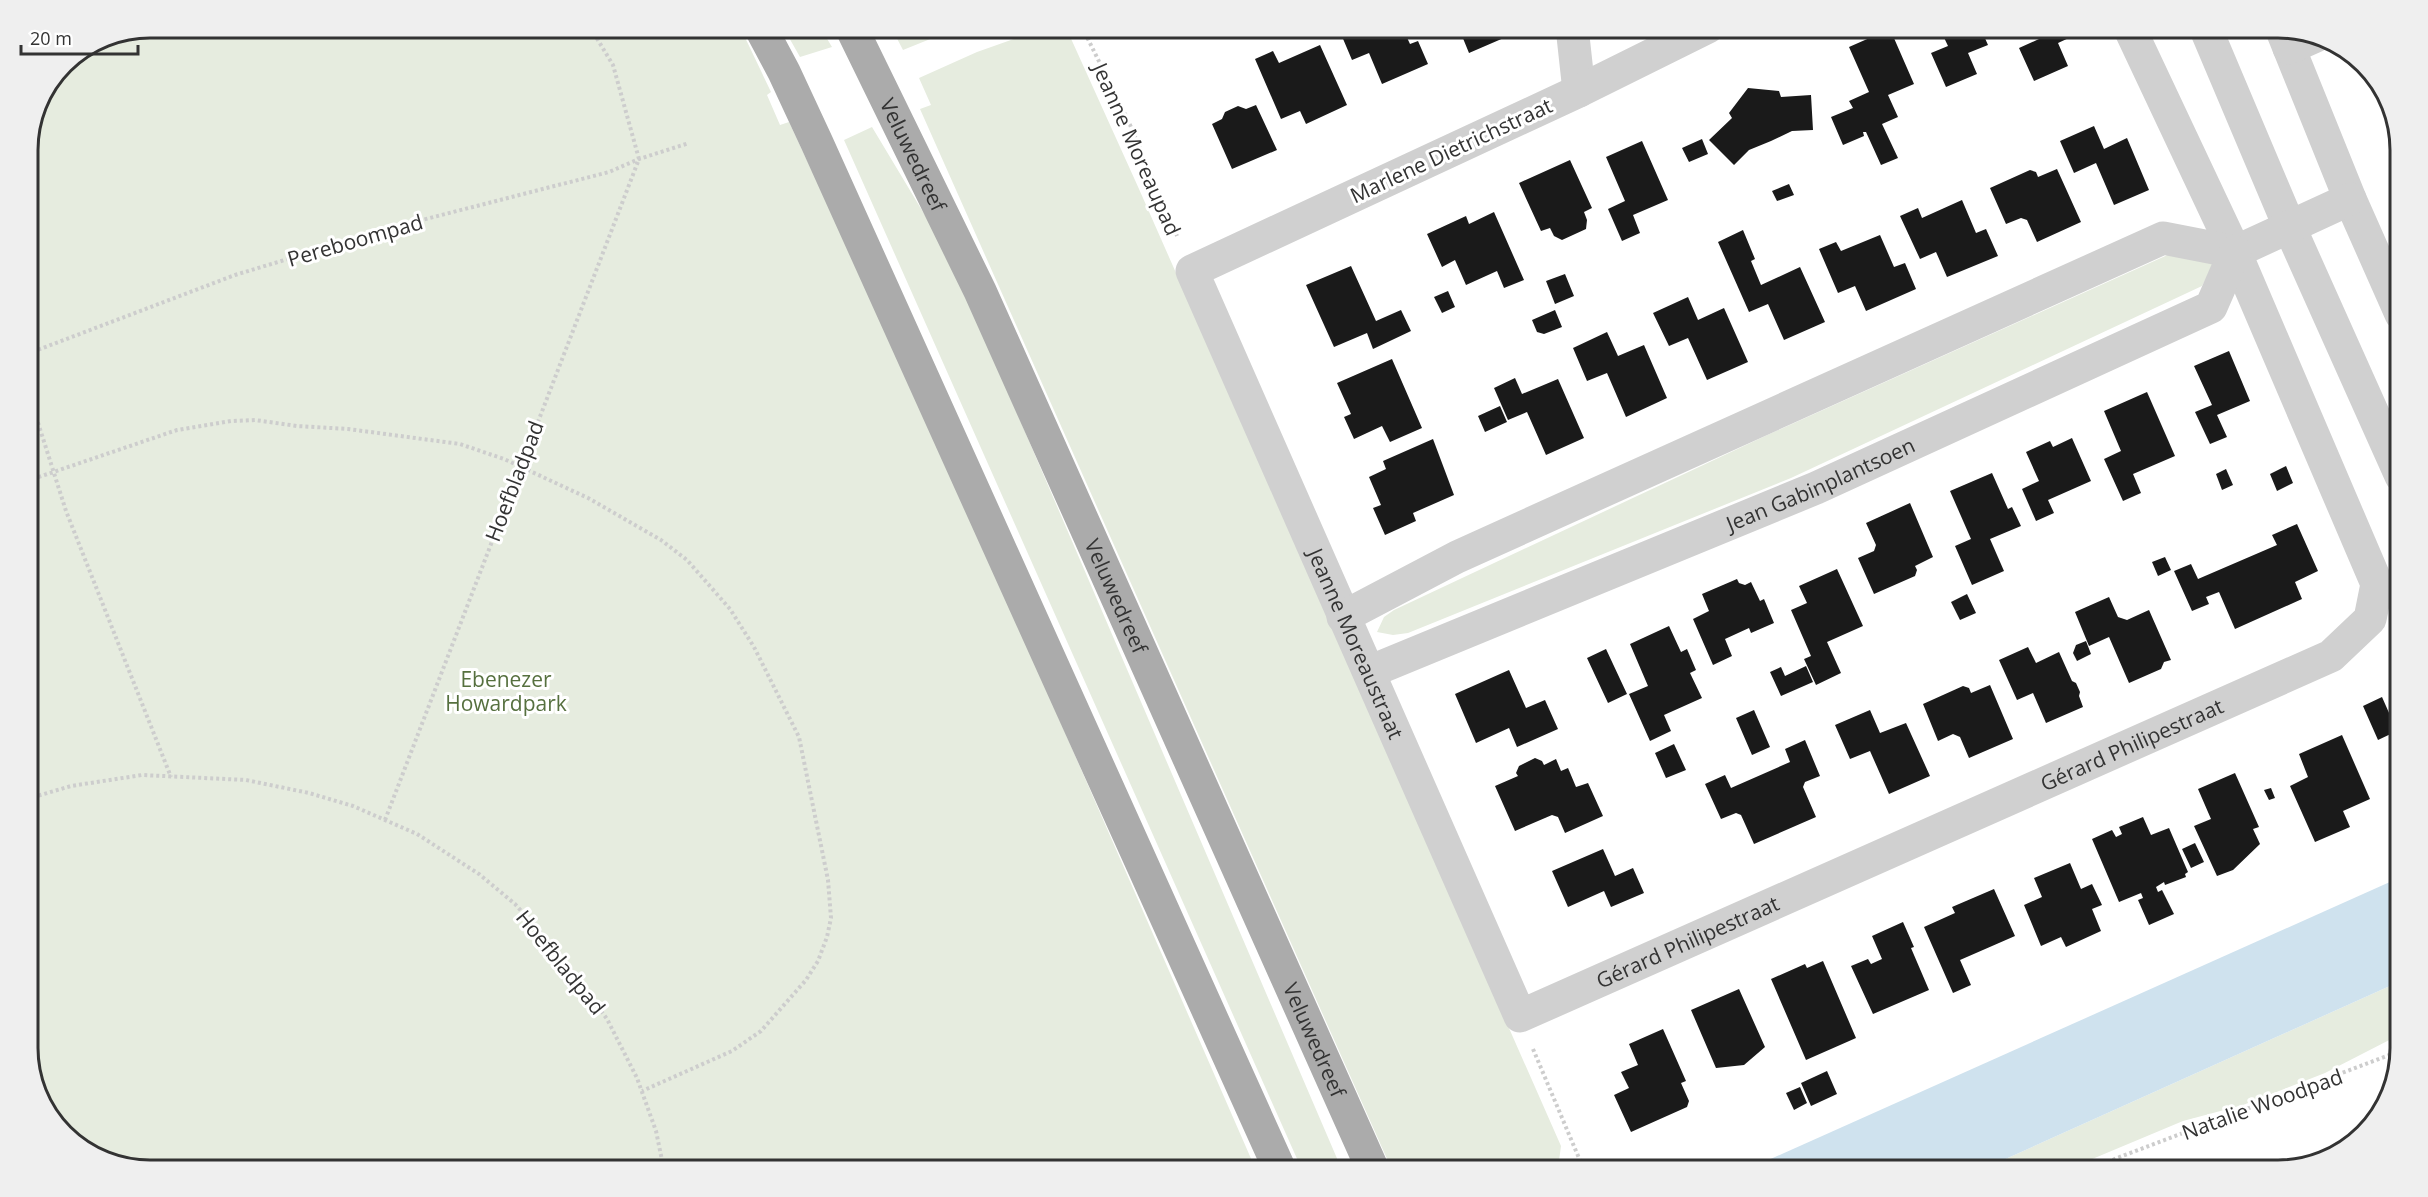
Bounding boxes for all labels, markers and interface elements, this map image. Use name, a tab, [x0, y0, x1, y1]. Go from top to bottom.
scale bar	[21, 18, 138, 56]
text: 20 m	[30, 26, 72, 50]
street label: Jeanne Moreaupad	[1086, 57, 1188, 240]
street label: Marlene Dietrichstraat	[1345, 91, 1557, 209]
street label: Veluwedreef	[874, 93, 954, 218]
street label: Pereboompad	[284, 207, 426, 273]
street label: Hoefbladpad	[478, 417, 550, 545]
street label: Jean Gabinplantsoen	[1720, 431, 1919, 538]
street label: Veluwedreef	[1079, 534, 1155, 660]
street label: Jeanne Moreaustraat	[1301, 542, 1410, 743]
park label: Ebenezer Howardpark	[445, 665, 567, 717]
street label: Gérard Philipestraat	[2036, 692, 2227, 797]
street label: Gérard Philipestraat	[1592, 889, 1783, 995]
street label: Hoefbladpad	[510, 904, 612, 1020]
street label: Veluwedreef	[1277, 978, 1353, 1103]
street label: Natalie Woodpad	[2178, 1062, 2346, 1146]

